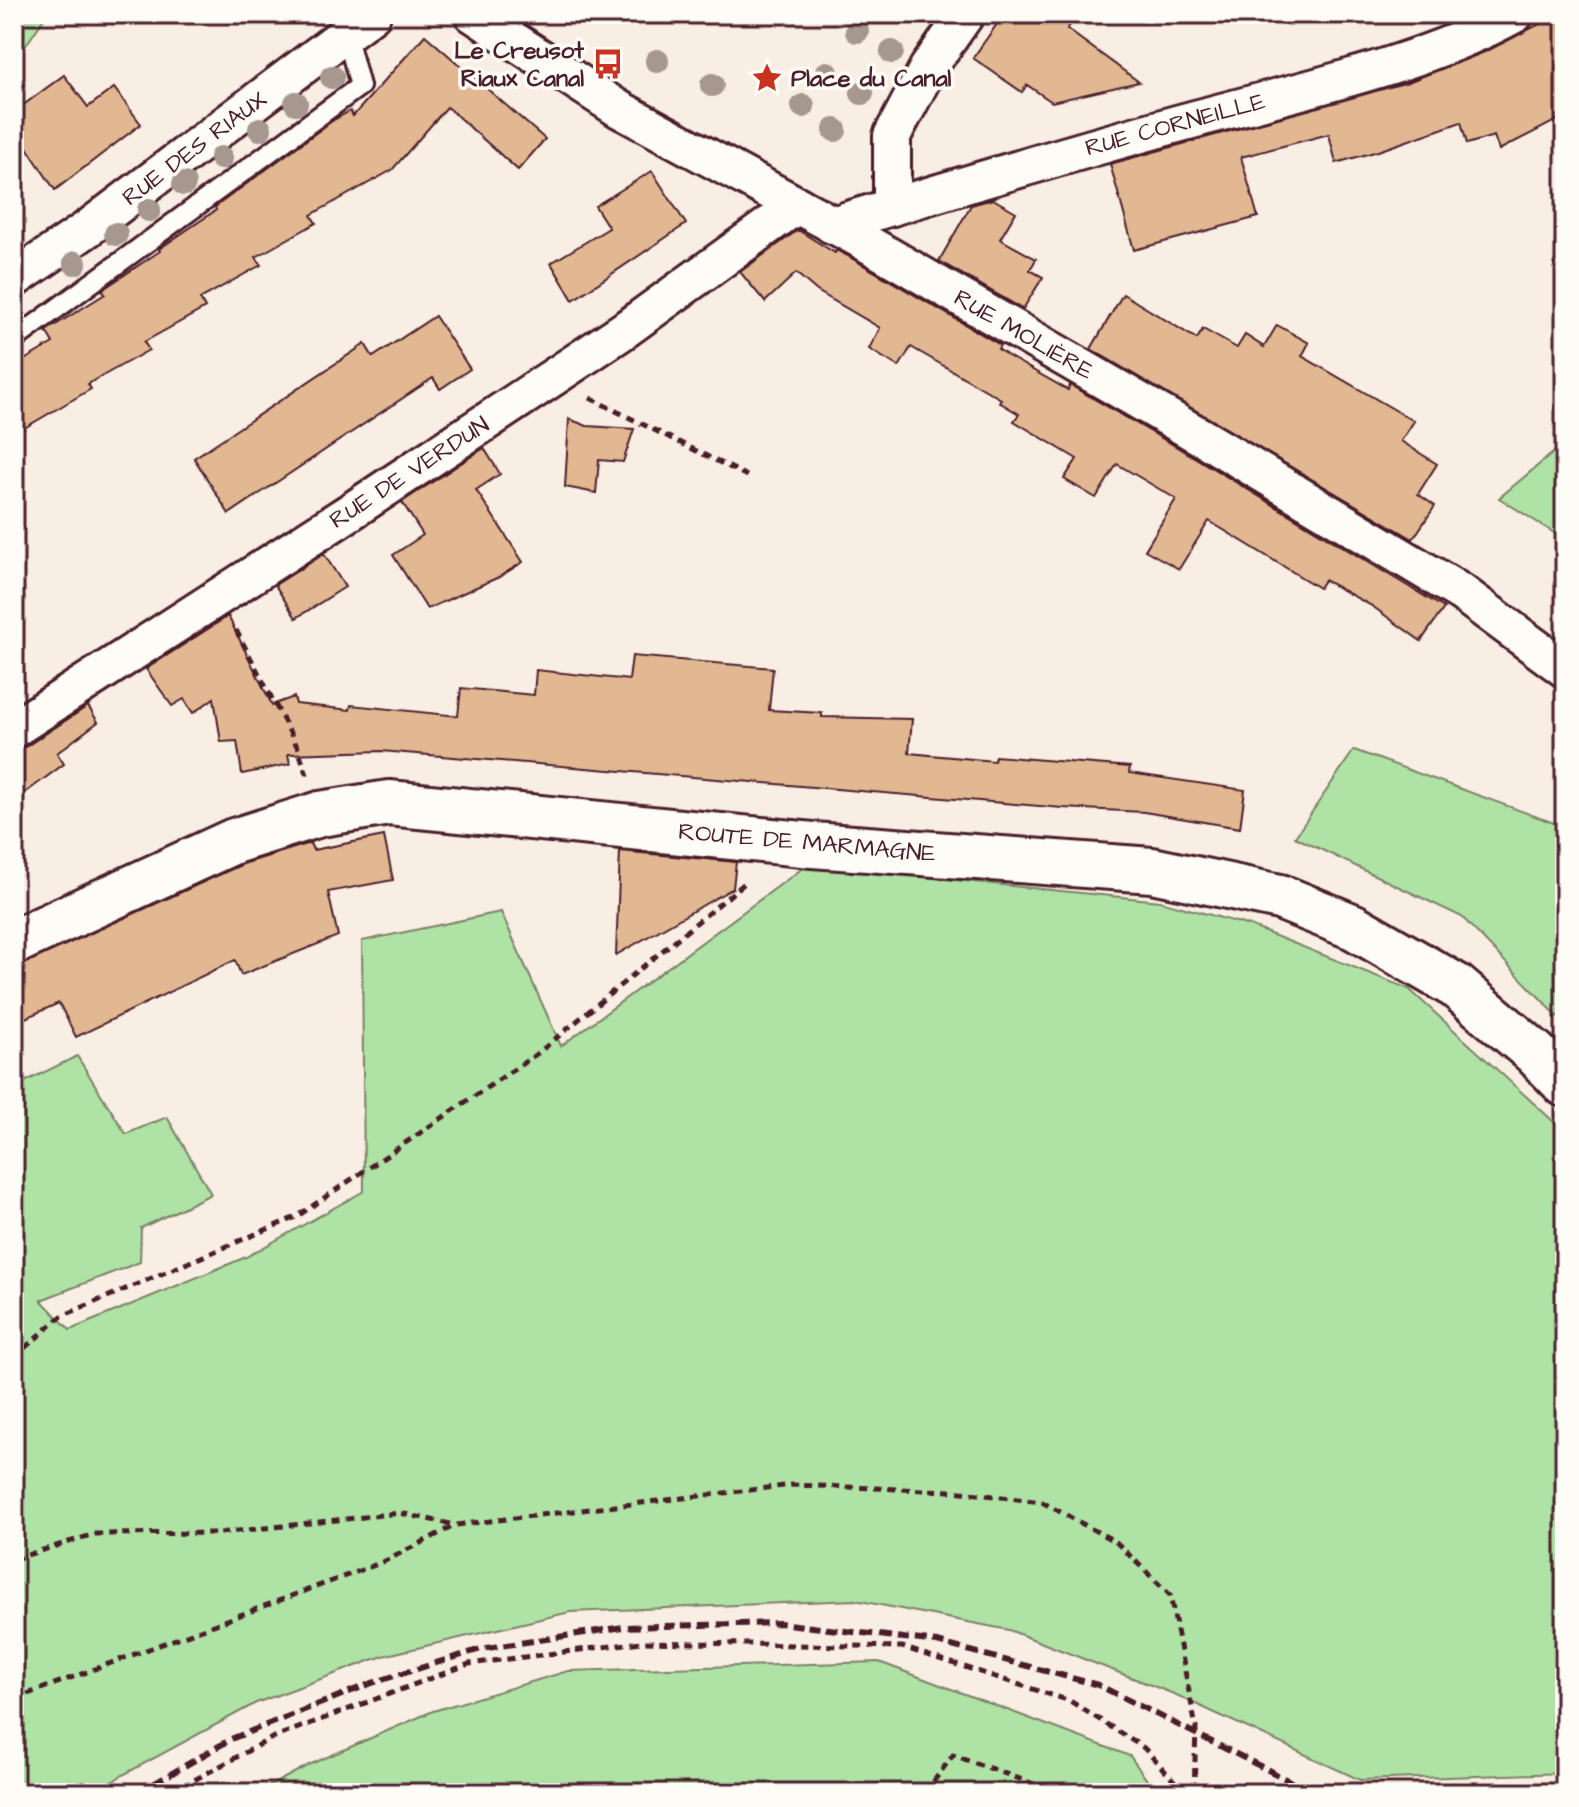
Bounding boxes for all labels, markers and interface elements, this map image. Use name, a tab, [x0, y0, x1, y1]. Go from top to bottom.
place label: Le Creusot Riaux Canal	[454, 34, 584, 96]
bus stop icon: Le Creusot Riaux Canal	[591, 47, 625, 81]
place icon: Place du Canal	[750, 61, 784, 95]
place label: Place du Canal	[791, 62, 952, 96]
street label: RUE DES RIAUX	[115, 83, 274, 214]
street label: RUE CORNEILLE	[1082, 85, 1269, 165]
street label: RUE MOLIÈRE	[947, 281, 1100, 389]
street label: RUE DE VERDUN	[323, 408, 496, 537]
street label: ROUTE DE MARMAGNE	[677, 815, 937, 871]

